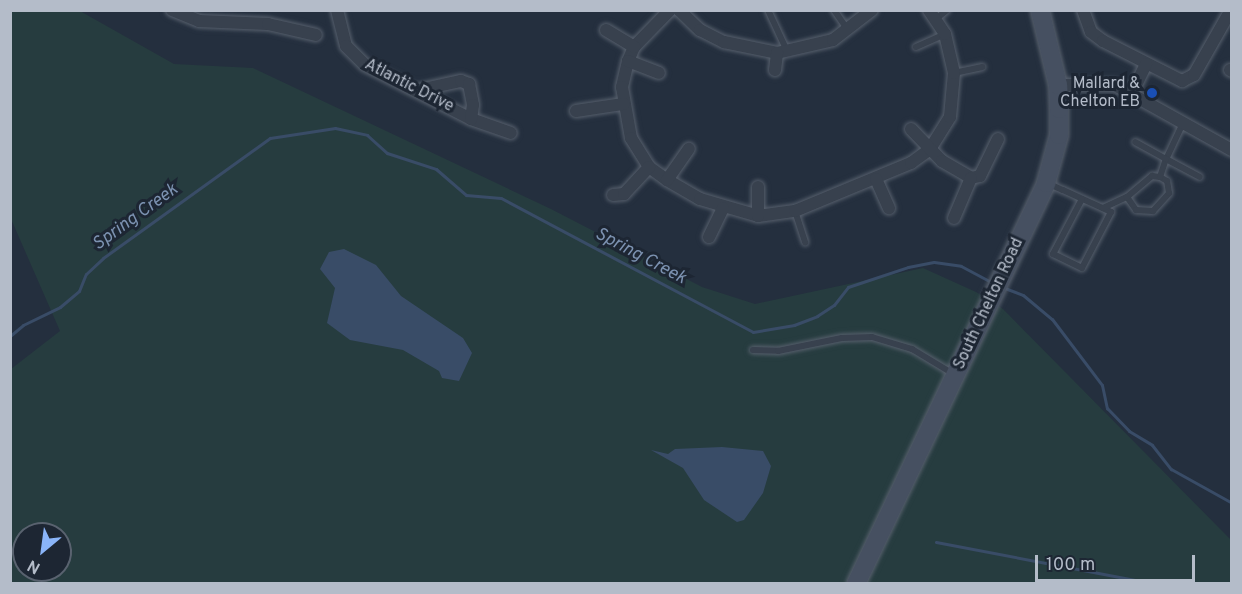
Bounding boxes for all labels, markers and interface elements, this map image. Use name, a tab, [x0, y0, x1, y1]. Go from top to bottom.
street label: Atlantic Drive	[361, 55, 457, 117]
place label: Mallard & Chelton EB	[1060, 74, 1140, 112]
marker: Mallard & Chelton EB	[1145, 86, 1159, 100]
water label: Spring Creek	[89, 180, 183, 256]
water label: Spring Creek	[591, 224, 689, 290]
street label: South Chelton Road	[950, 235, 1028, 373]
north arrow	[12, 522, 72, 582]
scale bar	[1038, 543, 1198, 581]
text: N	[24, 554, 44, 578]
text: 100 m	[1046, 554, 1095, 577]

